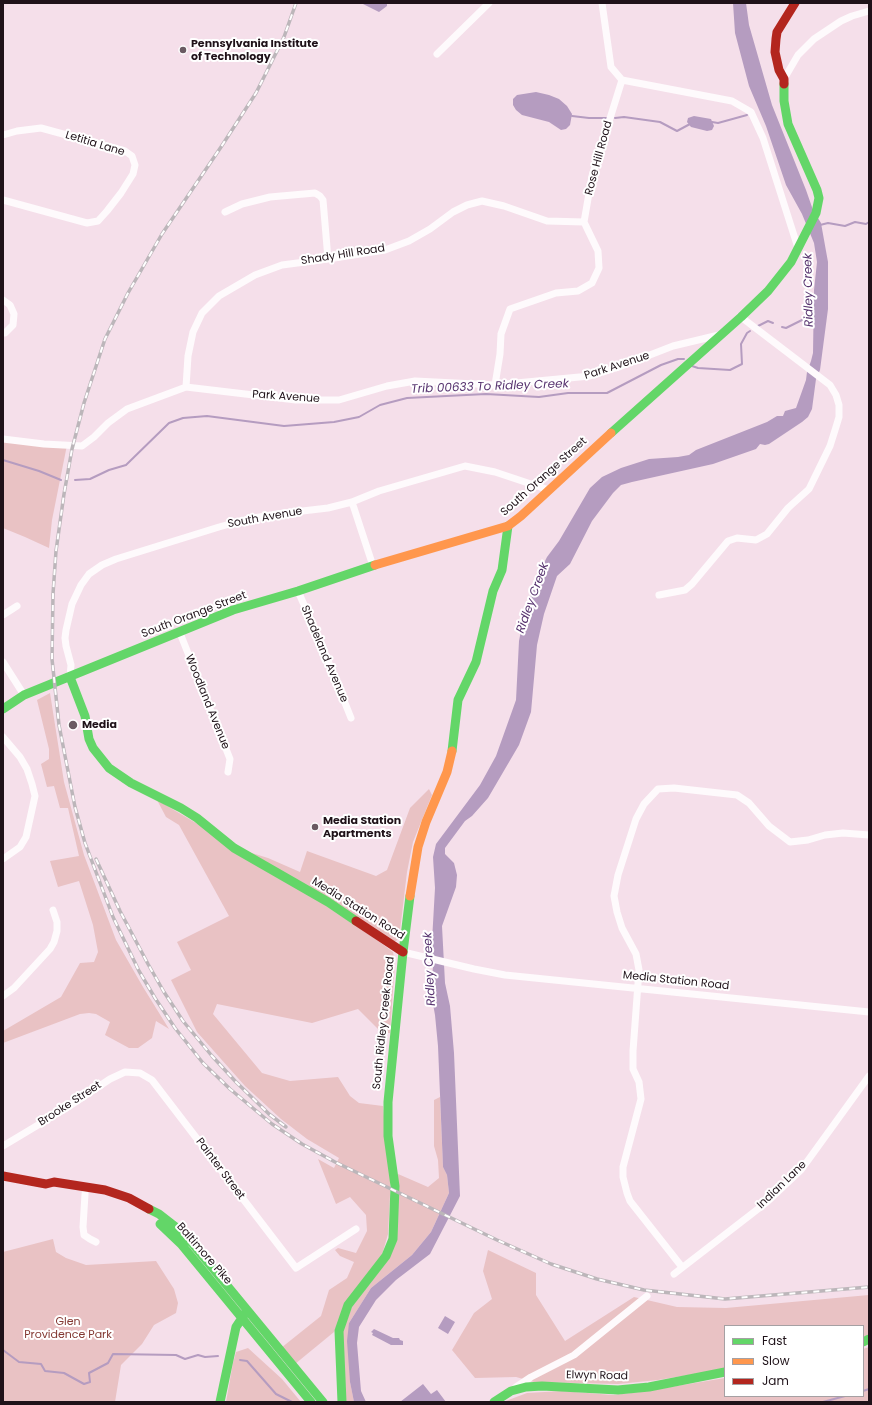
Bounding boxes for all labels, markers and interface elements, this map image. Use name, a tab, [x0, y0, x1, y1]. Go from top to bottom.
place label: Pennsylvania Institute of Technology	[191, 37, 318, 63]
marker: Pennsylvania Institute of Technology	[178, 45, 188, 55]
street label: Rose Hill Road	[583, 119, 615, 197]
street label: Letitia Lane	[64, 129, 126, 159]
street label: Shady Hill Road	[300, 242, 386, 268]
water label: Ridley Creek	[801, 253, 817, 327]
street label: Park Avenue	[583, 349, 651, 383]
water label: Trib 00633 To Ridley Creek	[411, 377, 569, 397]
street label: Park Avenue	[252, 388, 320, 406]
street label: South Orange Street	[498, 435, 590, 519]
street label: South Avenue	[227, 505, 303, 531]
water label: Ridley Creek	[514, 561, 552, 635]
street label: South Orange Street	[140, 589, 248, 641]
street label: Shadeland Avenue	[298, 604, 350, 704]
street label: Woodland Avenue	[182, 653, 232, 751]
place label: Media	[82, 718, 117, 732]
marker: Media	[67, 719, 79, 731]
place label: Media Station Apartments	[323, 814, 401, 840]
marker: Media Station Apartments	[310, 822, 320, 832]
street label: Media Station Road	[309, 875, 407, 943]
water label: Ridley Creek	[421, 932, 439, 1006]
street label: South Ridley Creek Road	[370, 956, 398, 1090]
street label: Media Station Road	[622, 969, 730, 993]
street label: Brooke Street	[36, 1079, 104, 1129]
street label: Painter Street	[193, 1136, 247, 1202]
street label: Indian Lane	[755, 1158, 809, 1212]
street label: Baltimore Pike	[174, 1220, 234, 1288]
park label: Glen Providence Park	[24, 1315, 112, 1341]
legend	[724, 1325, 864, 1397]
text: Fast	[762, 1332, 787, 1349]
text: Slow	[762, 1352, 790, 1369]
street label: Elwyn Road	[566, 1369, 628, 1383]
text: Jam	[762, 1372, 789, 1389]

